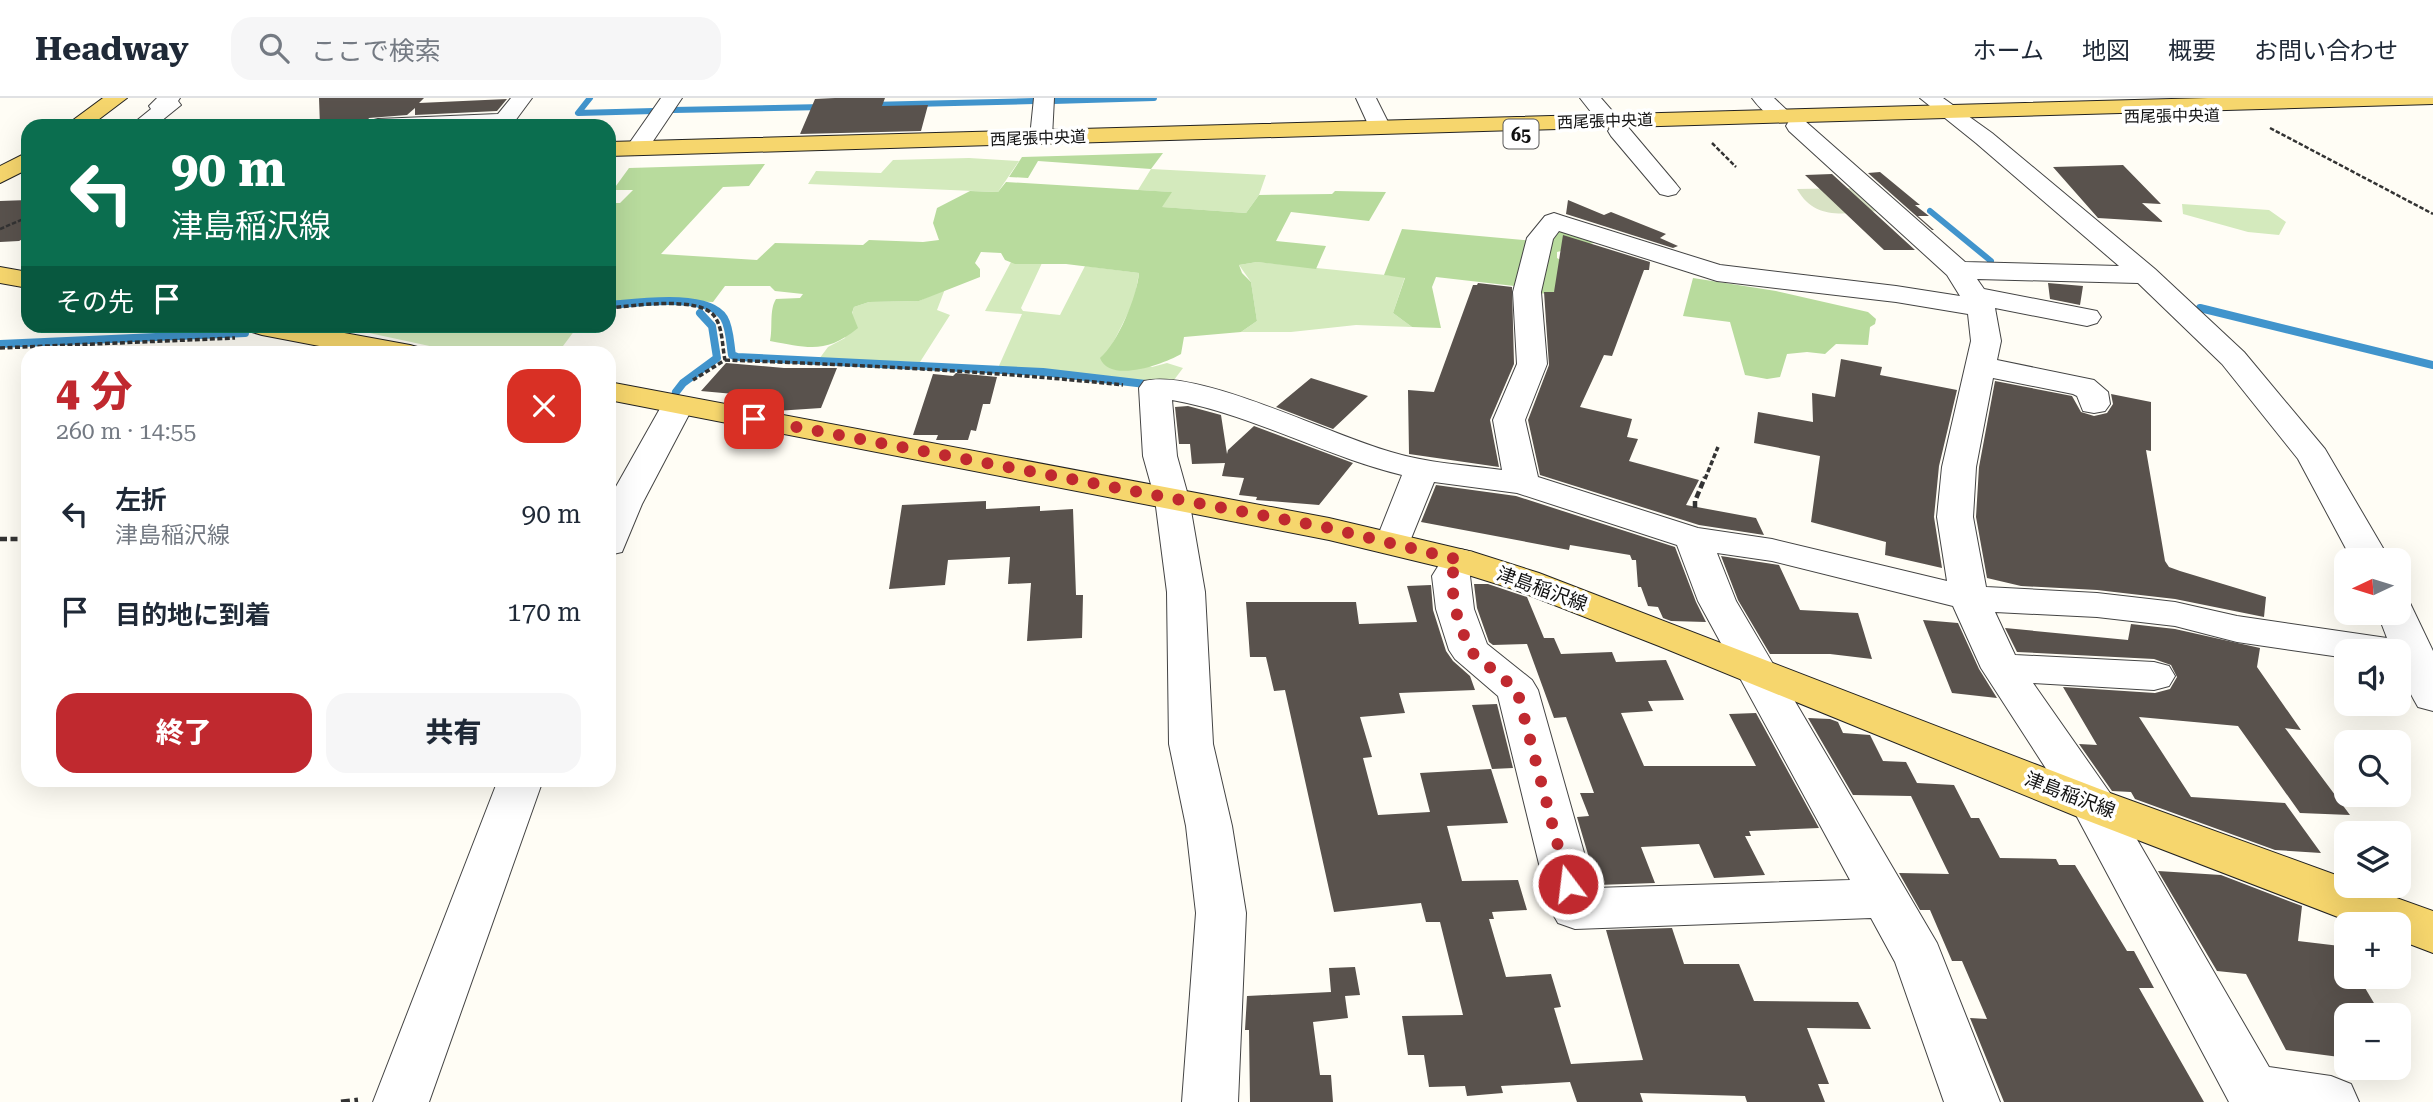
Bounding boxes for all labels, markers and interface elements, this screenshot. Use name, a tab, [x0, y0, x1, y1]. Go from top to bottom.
search box	[231, 17, 721, 80]
text: Headway	[35, 29, 189, 68]
icon: search	[255, 29, 293, 67]
text: ここで検索	[311, 36, 441, 66]
text: ホーム	[1973, 37, 2044, 65]
text: 地図	[2082, 37, 2130, 65]
text: 概要	[2168, 37, 2216, 65]
text: お問い合わせ	[2254, 37, 2398, 65]
street label: 西尾張中央道	[2124, 106, 2220, 126]
street label: 西尾張中央道	[1557, 110, 1653, 132]
road number: 65	[1504, 120, 1538, 149]
street label: 西尾張中央道	[990, 127, 1086, 149]
text: 90 m	[171, 141, 286, 198]
icon: left	[56, 147, 147, 238]
text: 津島稲沢線	[171, 207, 331, 245]
icon: arrive	[148, 280, 186, 318]
text: その先	[56, 287, 134, 317]
text: 4 分	[56, 367, 132, 416]
button: close	[507, 369, 581, 443]
pin	[724, 389, 784, 449]
icon: arrive	[735, 400, 773, 438]
text: 260 m · 14:55	[56, 418, 196, 445]
text: 左折	[115, 485, 167, 515]
icon: left	[56, 495, 94, 533]
text: 90 m	[522, 499, 581, 529]
text: 津島稲沢線	[115, 522, 230, 549]
north arrow	[2334, 548, 2412, 625]
map controls	[2334, 548, 2411, 1080]
street label: 津島稲沢線	[1493, 562, 1591, 616]
icon: arrive	[56, 593, 94, 631]
text: 170 m	[507, 597, 581, 627]
text: 目的地に到着	[115, 600, 271, 630]
button: sound	[2334, 639, 2411, 716]
button: 終了	[56, 693, 312, 773]
button: 共有	[326, 693, 581, 773]
button: search	[2334, 730, 2411, 807]
street label: 津島稲沢線	[2022, 767, 2118, 823]
button: layers	[2334, 821, 2411, 898]
position arrow	[1531, 847, 1605, 921]
button: +	[2334, 912, 2411, 989]
button: −	[2334, 1003, 2411, 1080]

